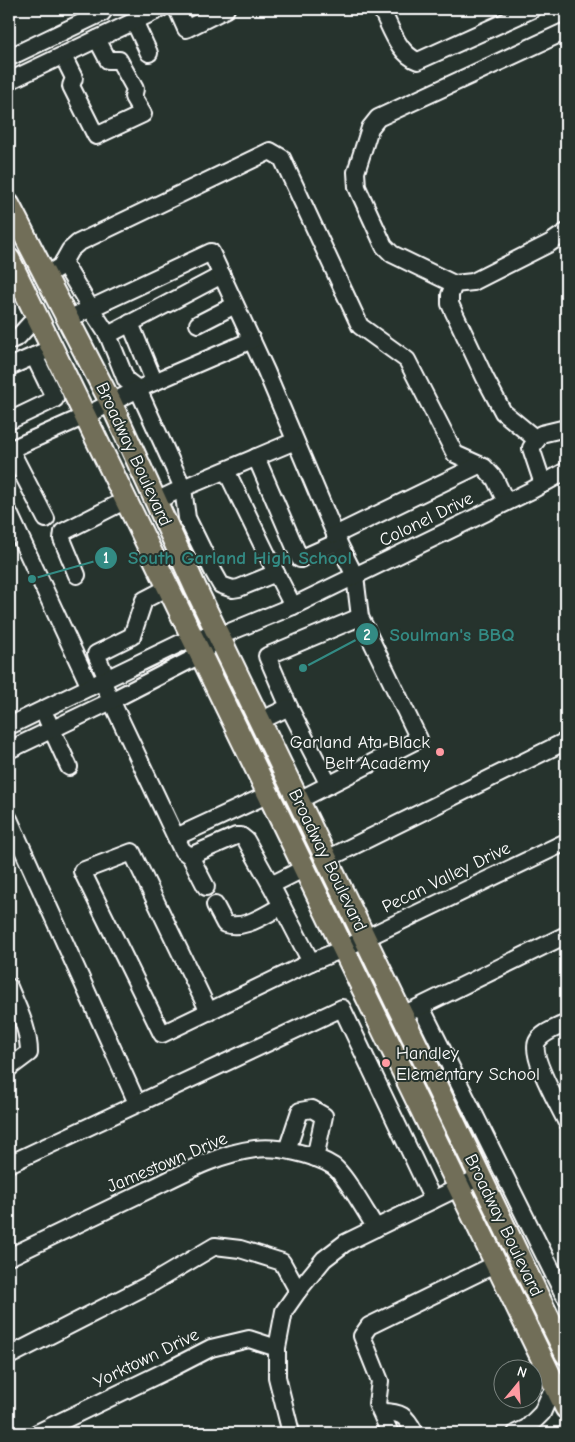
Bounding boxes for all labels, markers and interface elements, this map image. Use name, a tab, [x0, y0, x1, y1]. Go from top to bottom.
street label: Broadway Boulevard	[91, 379, 176, 529]
street label: Colonel Drive	[376, 488, 477, 551]
callout: South Garland High School	[94, 541, 362, 575]
text: South Garland High School	[128, 547, 352, 569]
text: 1	[103, 549, 109, 567]
callout: Soulman's BBQ	[355, 617, 524, 651]
text: Soulman's BBQ	[390, 624, 514, 646]
text: 2	[363, 626, 371, 644]
place label: Garland Ata Black Belt Academy	[290, 732, 431, 774]
marker: Garland Ata Black Belt Academy	[434, 746, 446, 758]
street label: Broadway Boulevard	[284, 786, 371, 935]
street label: Pecan Valley Drive	[379, 837, 514, 918]
place label: Handley Elementary School	[396, 1043, 540, 1085]
marker: Handley Elementary School	[380, 1057, 392, 1069]
street label: Jamestown Drive	[104, 1128, 230, 1197]
street label: Broadway Boulevard	[460, 1151, 547, 1300]
street label: Yorktown Drive	[90, 1324, 202, 1393]
north arrow	[492, 1360, 542, 1410]
text: N	[515, 1363, 529, 1382]

